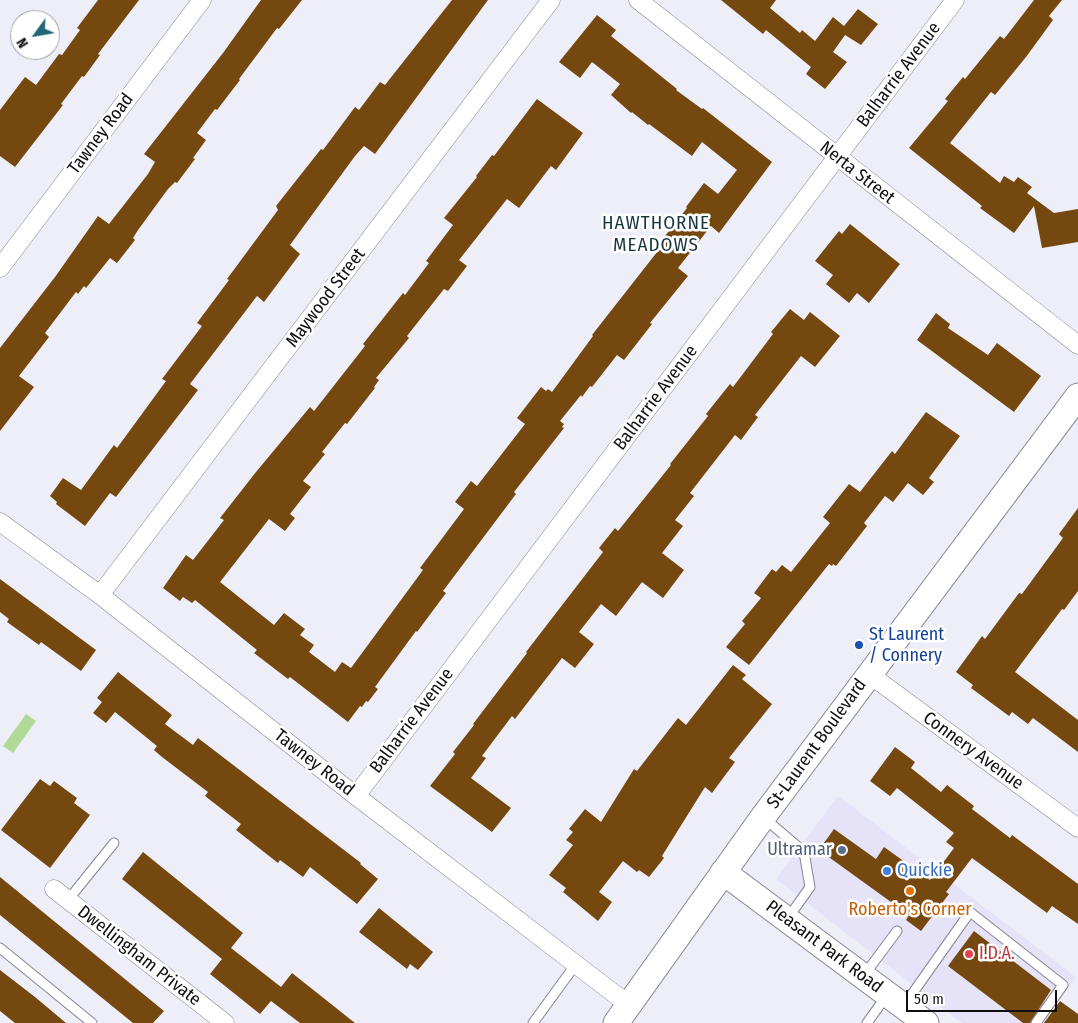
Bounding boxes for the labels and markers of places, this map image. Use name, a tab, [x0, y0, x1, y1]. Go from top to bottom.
place label: St Laurent / Connery	[869, 624, 944, 666]
marker: St Laurent / Connery	[853, 639, 865, 651]
place label: Ultramar	[767, 839, 832, 861]
marker: Ultramar	[836, 844, 848, 856]
place label: Quickie	[897, 860, 952, 882]
marker: Quickie	[881, 865, 893, 877]
marker: Roberto's Corner	[904, 885, 916, 897]
place label: Roberto's Corner	[848, 899, 972, 921]
place label: I.D.A.	[979, 943, 1015, 965]
marker: I.D.A.	[963, 948, 975, 960]

